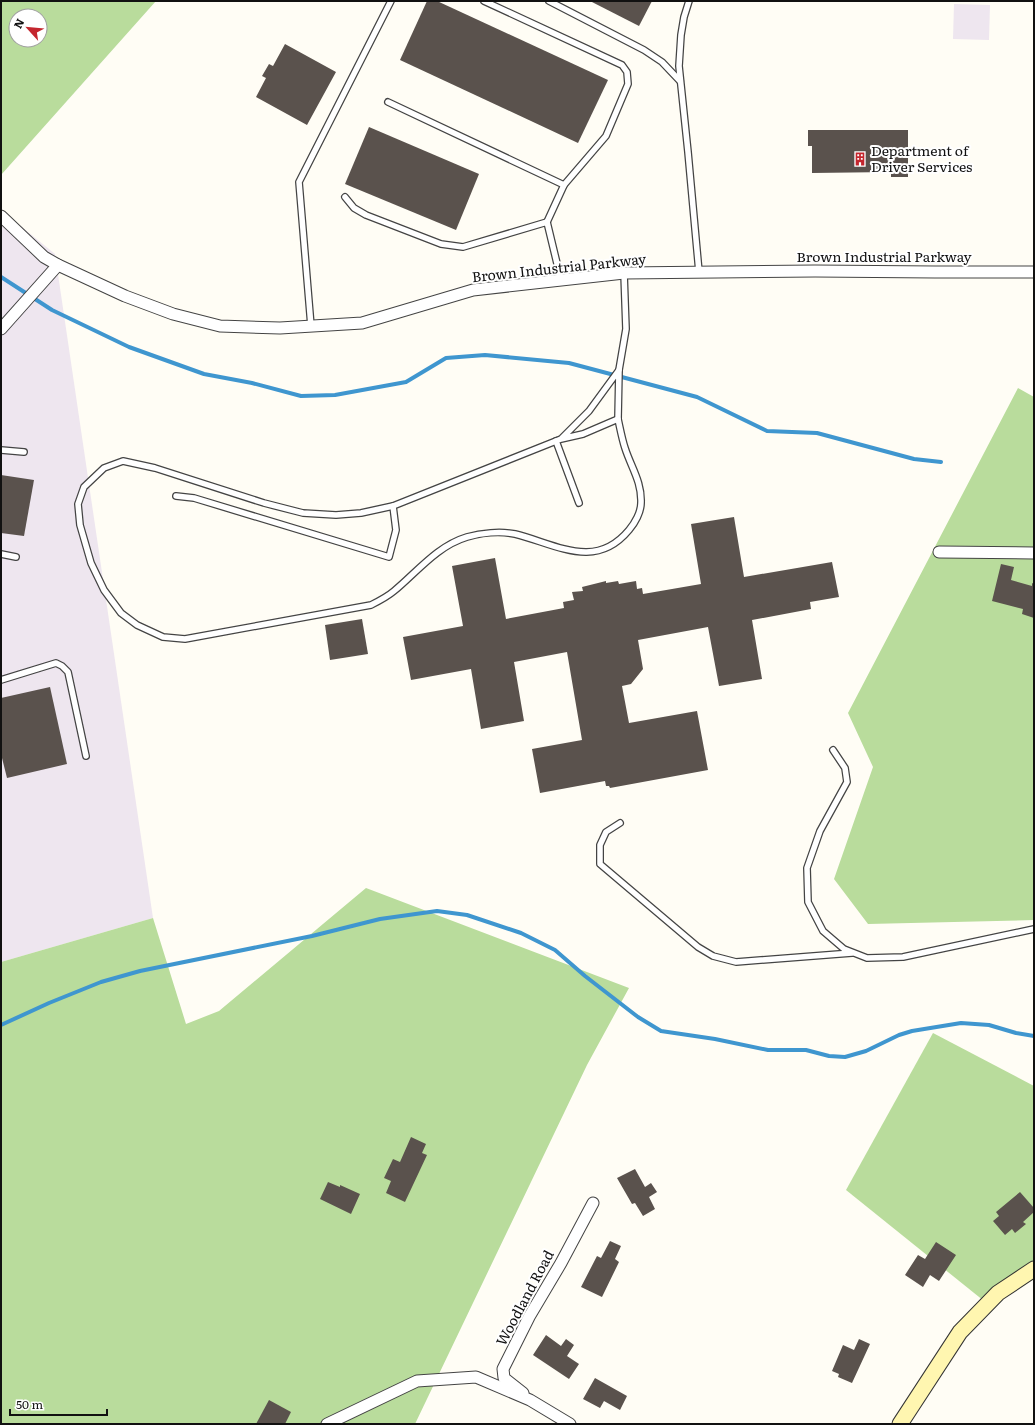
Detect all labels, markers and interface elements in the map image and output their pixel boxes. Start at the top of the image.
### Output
north arrow [8,8,48,48]
text: N [9,15,27,31]
place label: Department of Driver Services [871,140,972,176]
building icon: Department of Driver Services [852,151,868,167]
street label: Brown Industrial Parkway [796,246,973,266]
street label: Brown Industrial Parkway [471,248,648,286]
street label: Woodland Road [490,1246,558,1349]
scale bar [10,1391,107,1417]
text: 50 m [16,1395,43,1413]

